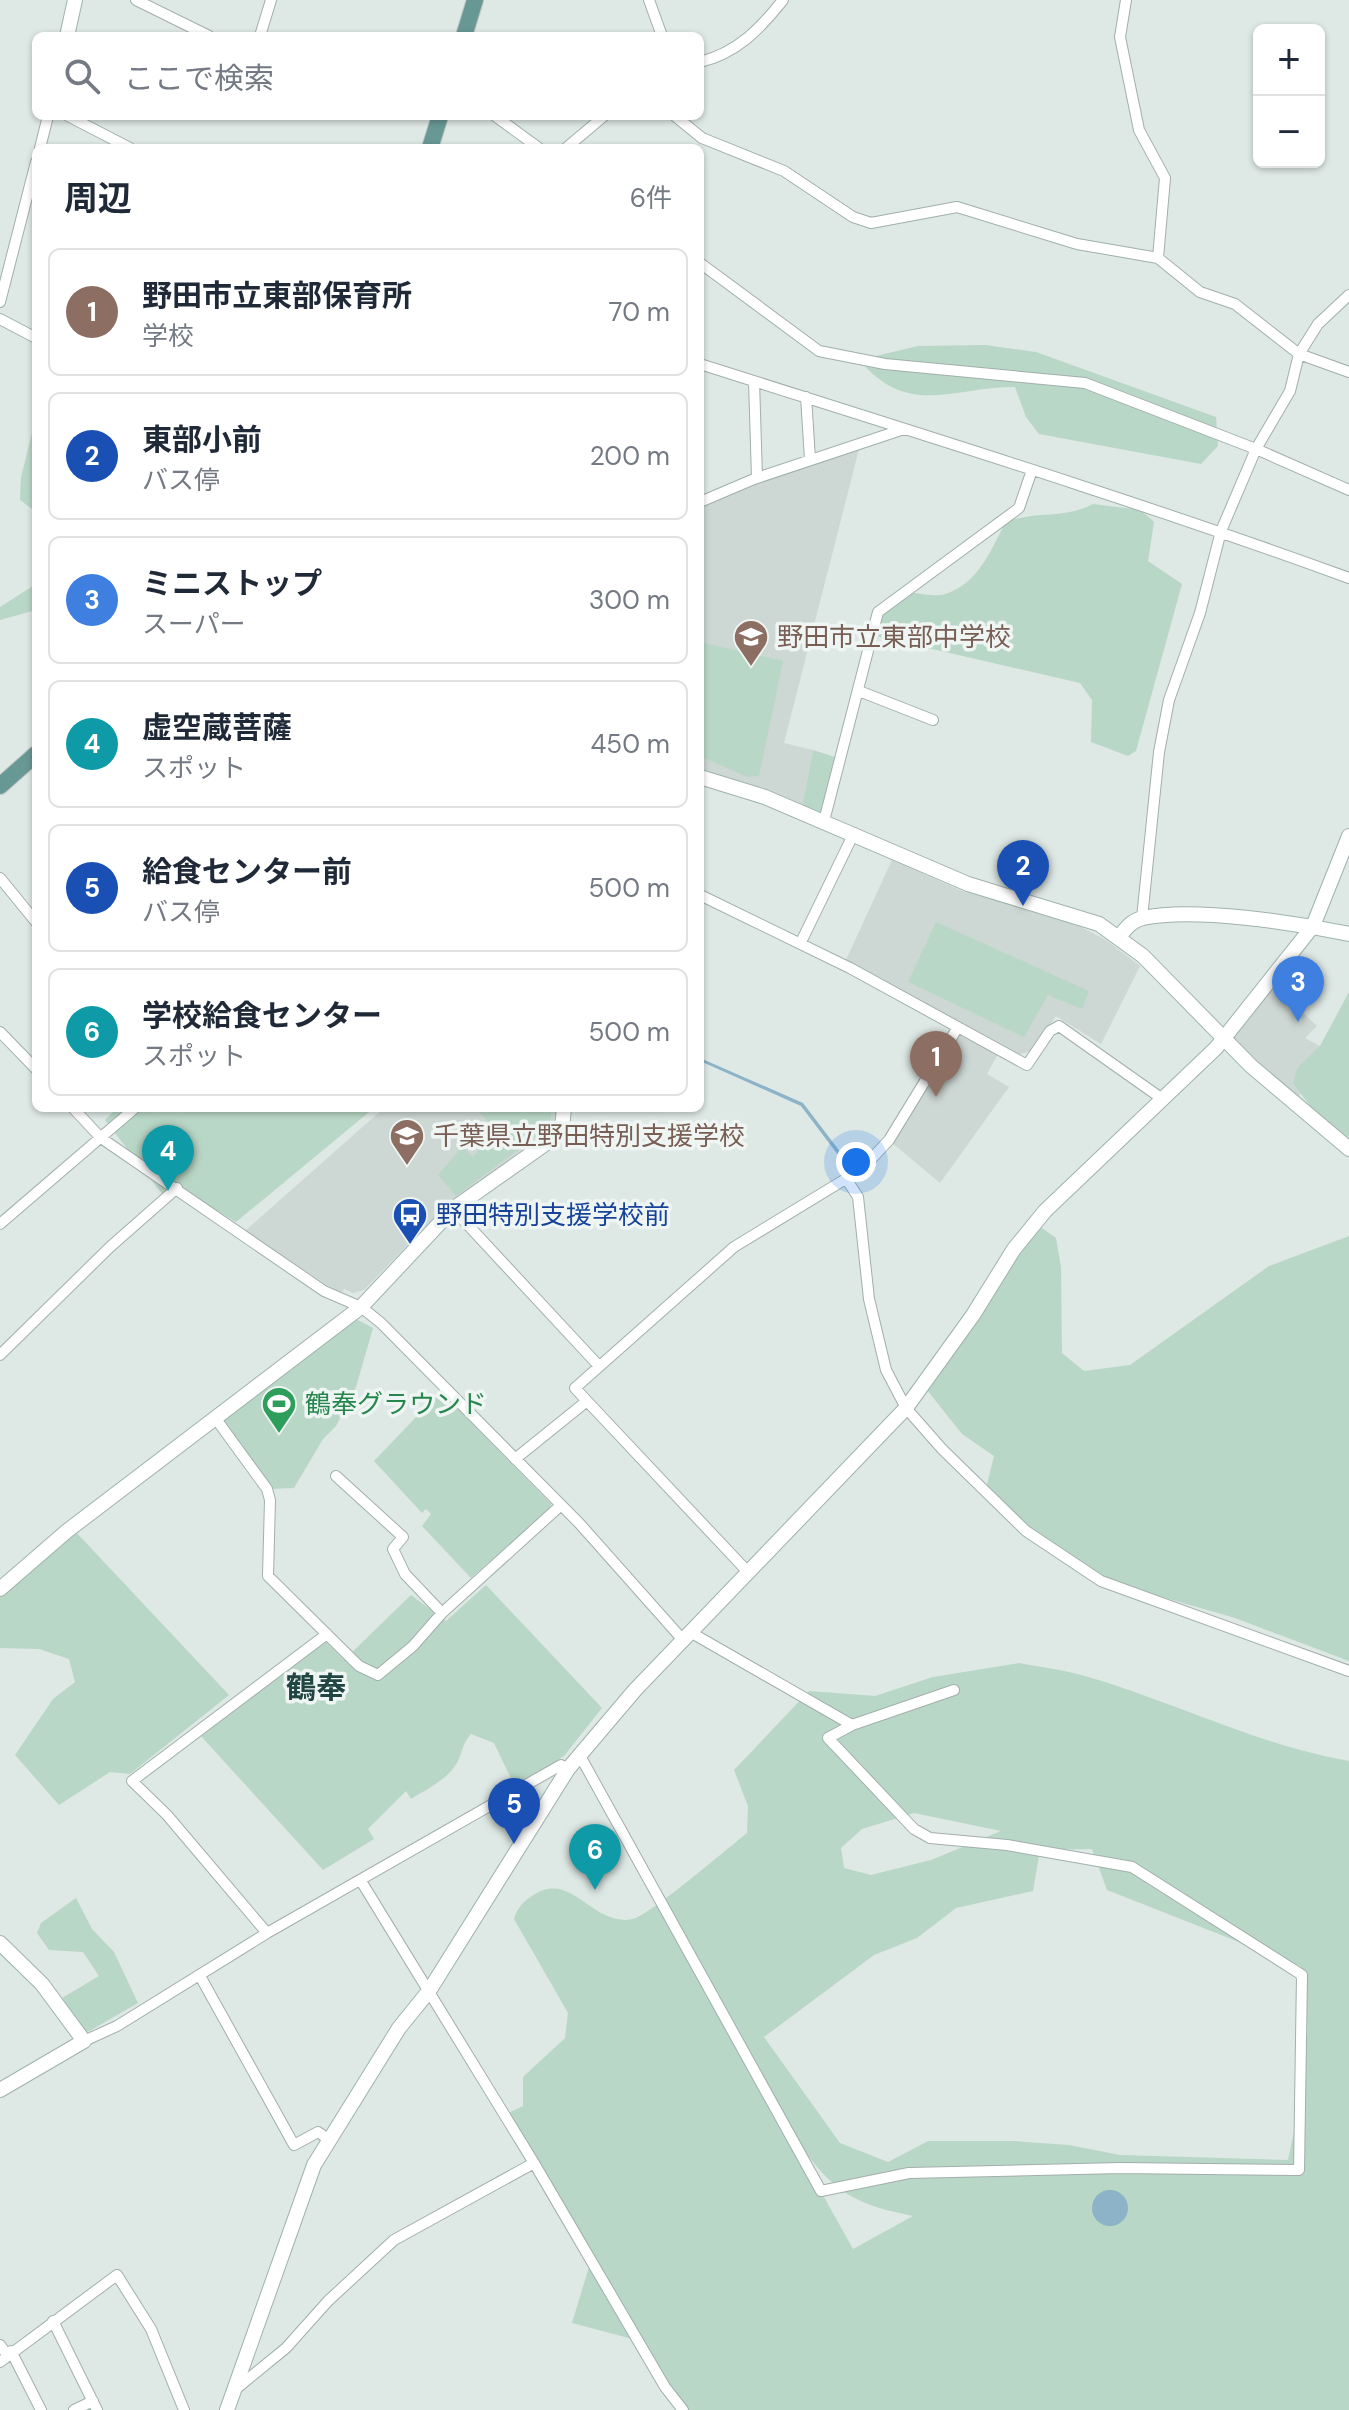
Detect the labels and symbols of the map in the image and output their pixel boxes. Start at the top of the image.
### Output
school or university icon: 野田市立東部中学校 [732,618,770,668]
place label: 野田市立東部中学校 [777,620,1011,654]
pin: 2 [997,840,1049,906]
pin: 3 [1272,956,1324,1022]
pin: 1 [910,1031,962,1097]
school or university icon: 千葉県立野田特別支援学校 [388,1117,426,1167]
place label: 千葉県立野田特別支援学校 [433,1119,745,1153]
pin: 4 [142,1125,194,1191]
your location [836,1142,876,1182]
bus stop icon: 野田特別支援学校前 [391,1196,429,1246]
place label: 野田特別支援学校前 [436,1198,670,1232]
sports icon: 鶴奉グラウンド [260,1385,298,1435]
place label: 鶴奉グラウンド [305,1387,487,1421]
district label: 鶴奉 [286,1668,346,1707]
pin: 5 [488,1778,540,1844]
pin: 6 [569,1824,621,1890]

